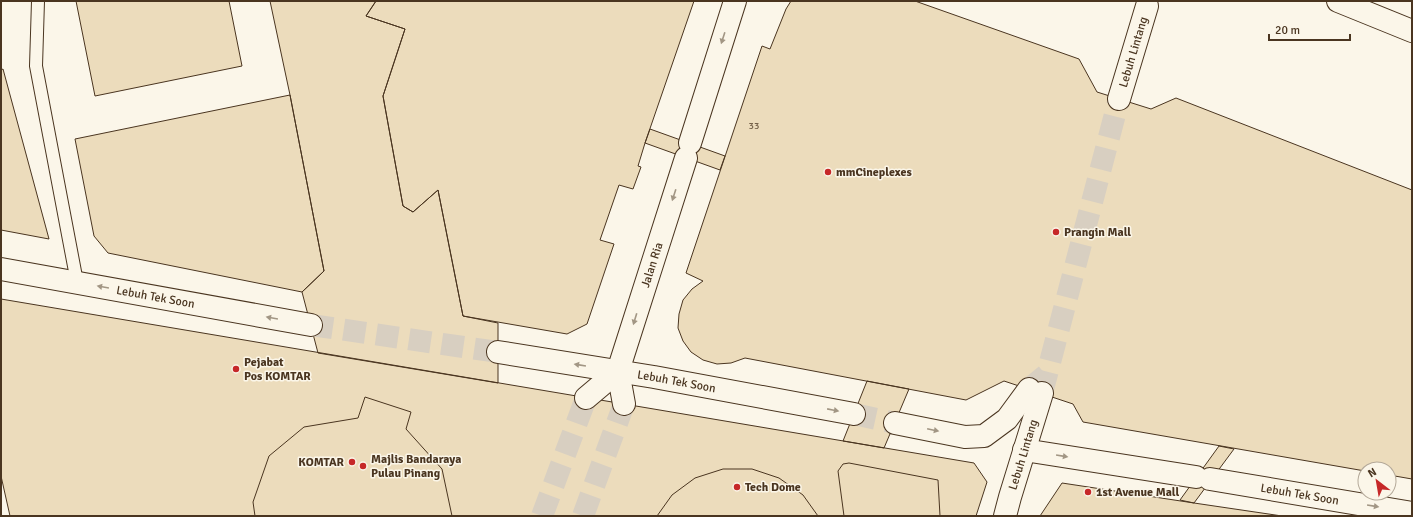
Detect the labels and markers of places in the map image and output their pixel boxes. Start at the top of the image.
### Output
place label: mmCineplexes [836,165,912,180]
marker: mmCineplexes [823,167,833,177]
place label: Prangin Mall [1064,225,1131,240]
marker: Prangin Mall [1051,227,1061,237]
place label: Pejabat Pos KOMTAR [244,355,311,384]
marker: Pejabat Pos KOMTAR [231,364,241,374]
place label: Majlis Bandaraya Pulau Pinang [371,452,461,481]
place label: KOMTAR [298,455,345,470]
marker: KOMTAR [347,457,357,467]
marker: Majlis Bandaraya Pulau Pinang [358,461,368,471]
place label: Tech Dome [745,480,801,495]
marker: Tech Dome [732,482,742,492]
place label: 1st Avenue Mall [1096,485,1179,500]
marker: 1st Avenue Mall [1083,487,1093,497]

